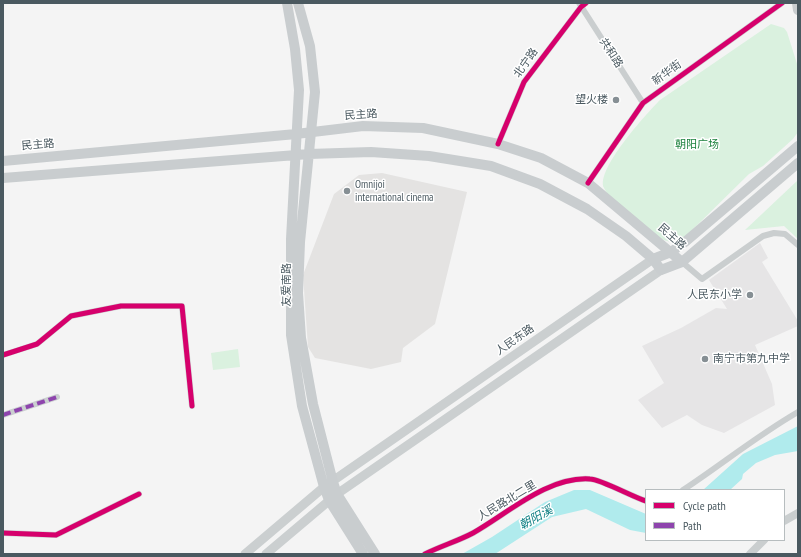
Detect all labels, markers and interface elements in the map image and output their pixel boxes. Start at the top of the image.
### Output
street label: 共和路 [596,36,626,70]
street label: 北宁路 [511,46,541,80]
street label: 新华街 [650,58,684,88]
place label: 望火楼 [575,93,608,107]
marker: 望火楼 [611,95,621,105]
street label: 民主路 [344,107,378,123]
street label: 民主路 [21,137,55,153]
park label: 朝阳广场 [675,138,719,152]
place label: Omnijoi international cinema [355,178,433,204]
marker: Omnijoi international cinema [342,186,352,196]
street label: 民主路 [655,221,689,253]
street label: 友爱南路 [280,263,294,307]
place label: 人民东小学 [687,288,742,302]
marker: 人民东小学 [745,290,755,300]
street label: 人民东路 [493,322,537,358]
place label: 南宁市第九中学 [713,352,790,366]
marker: 南宁市第九中学 [700,354,710,364]
street label: 人民路北二里 [475,478,539,524]
legend [645,489,785,541]
text: Cycle path [683,498,726,513]
water label: 朝阳溪 [517,503,555,533]
text: Path [683,518,701,533]

